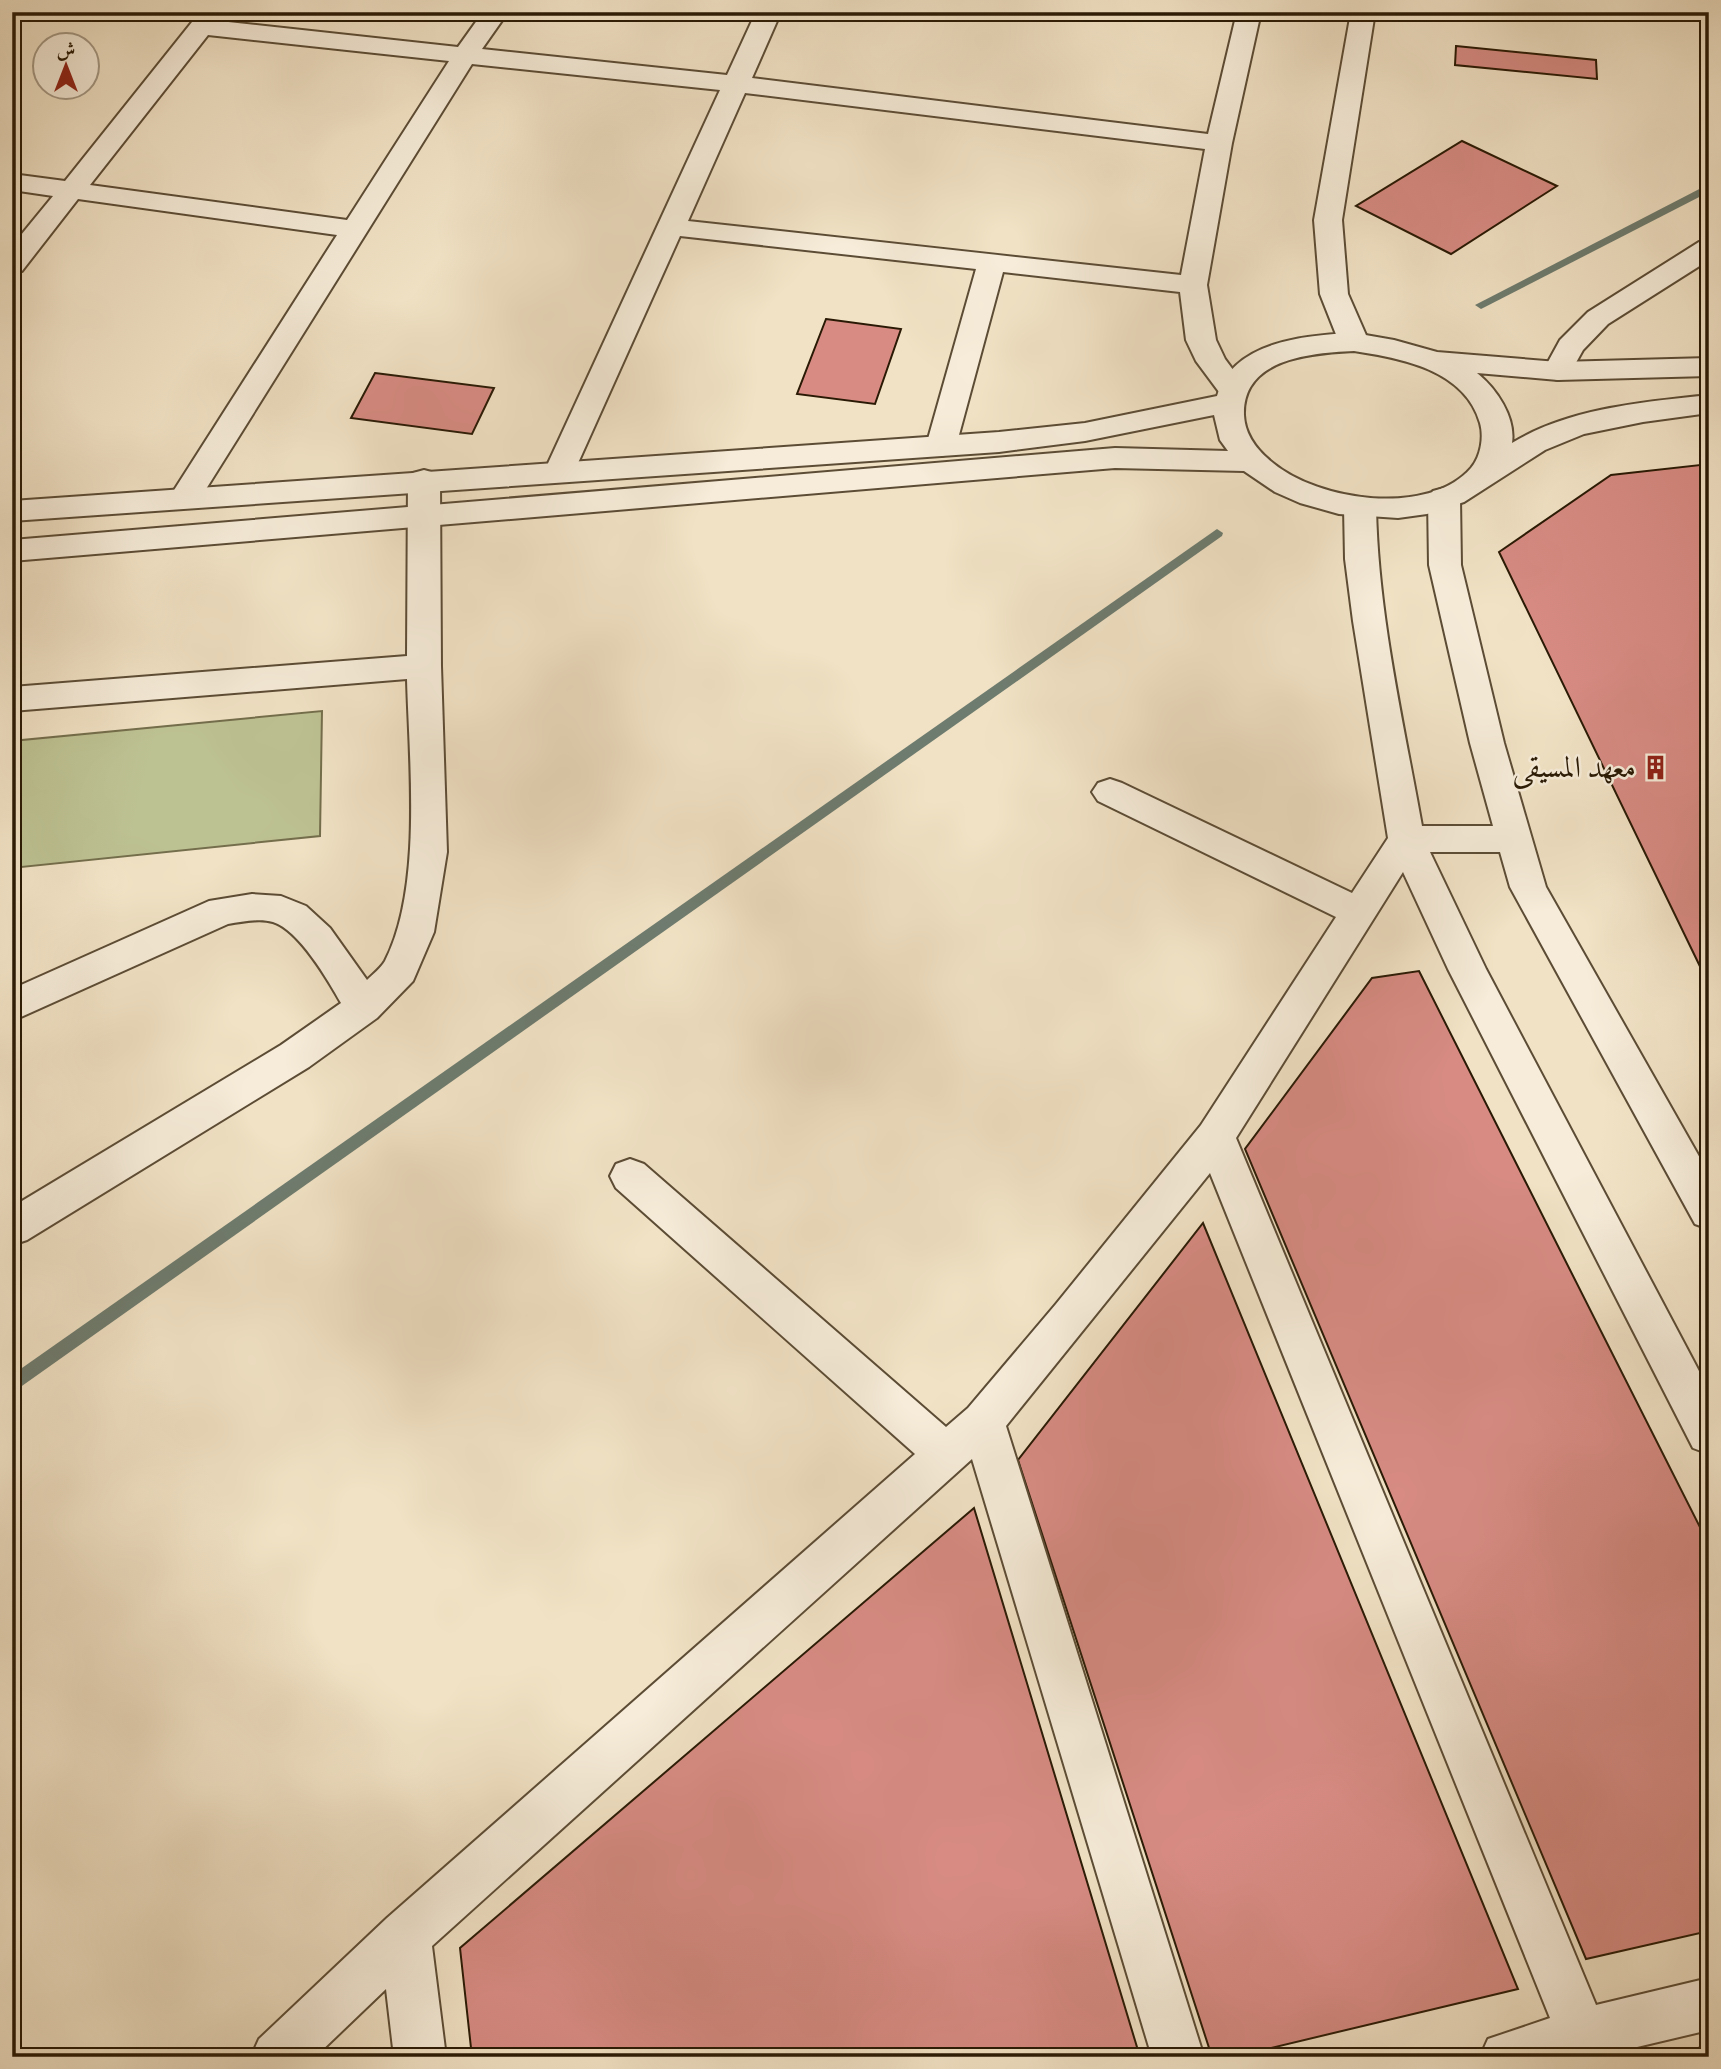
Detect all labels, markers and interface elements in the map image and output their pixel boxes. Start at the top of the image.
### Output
north arrow [32,32,102,102]
text: ش [57,39,75,62]
place label: معهد المسيقى [1513,750,1636,789]
building icon: معهد المسيقى [1642,754,1670,782]

